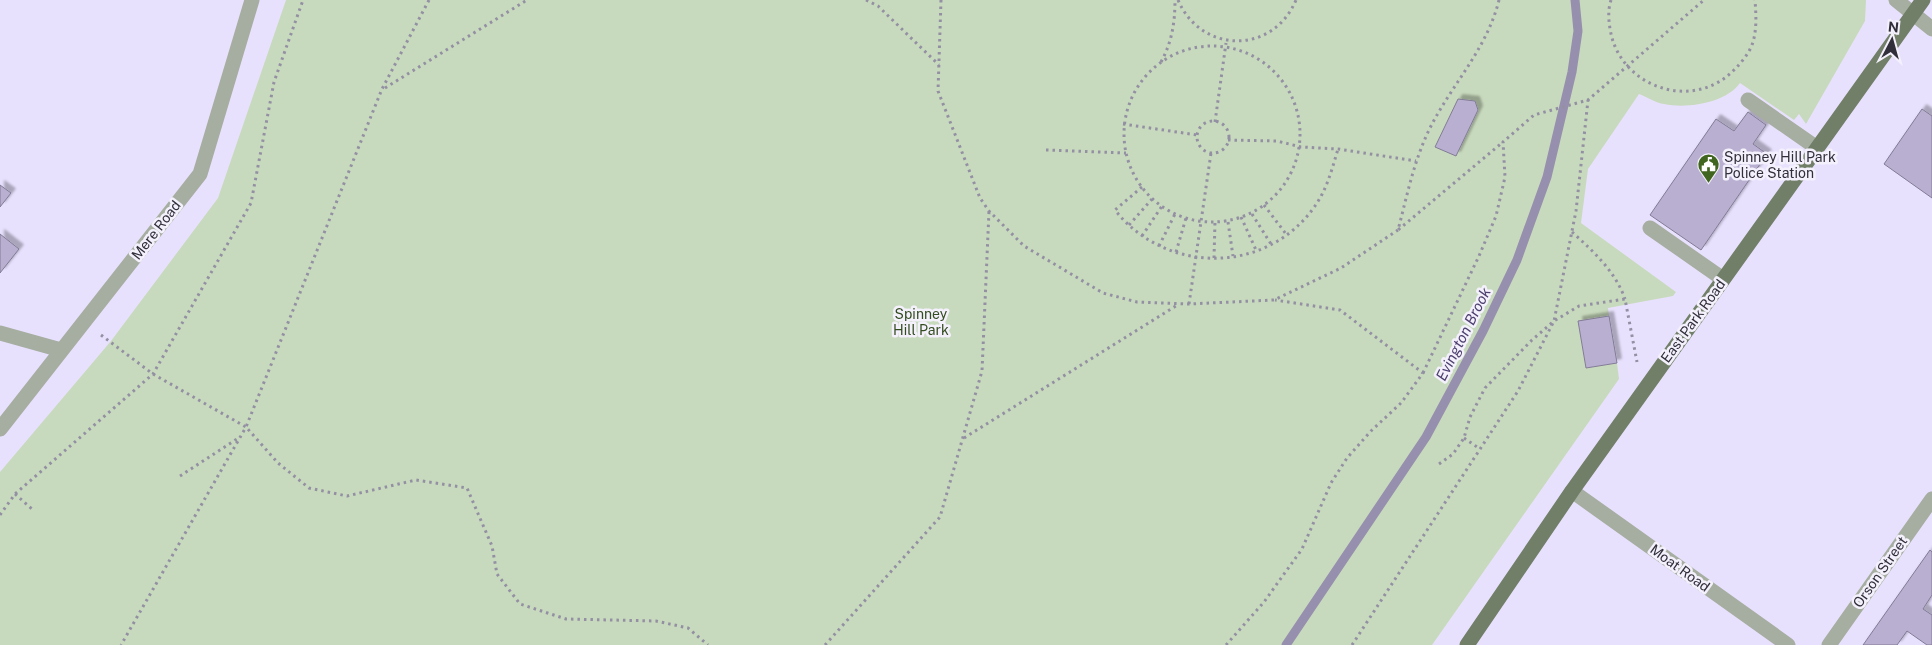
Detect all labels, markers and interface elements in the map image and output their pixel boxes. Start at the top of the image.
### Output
north arrow [1867,15,1917,65]
text: N [1887,19,1900,36]
place label: Spinney Hill Park Police Station [1724,149,1836,181]
public building icon: Spinney Hill Park Police Station [1696,153,1720,184]
street label: Mere Road [128,197,184,263]
street label: East Park Road [1658,276,1728,366]
water label: Evington Brook [1432,284,1494,383]
park label: Spinney Hill Park [893,306,949,338]
street label: Orson Street [1850,533,1910,611]
street label: Moat Road [1647,541,1713,595]

